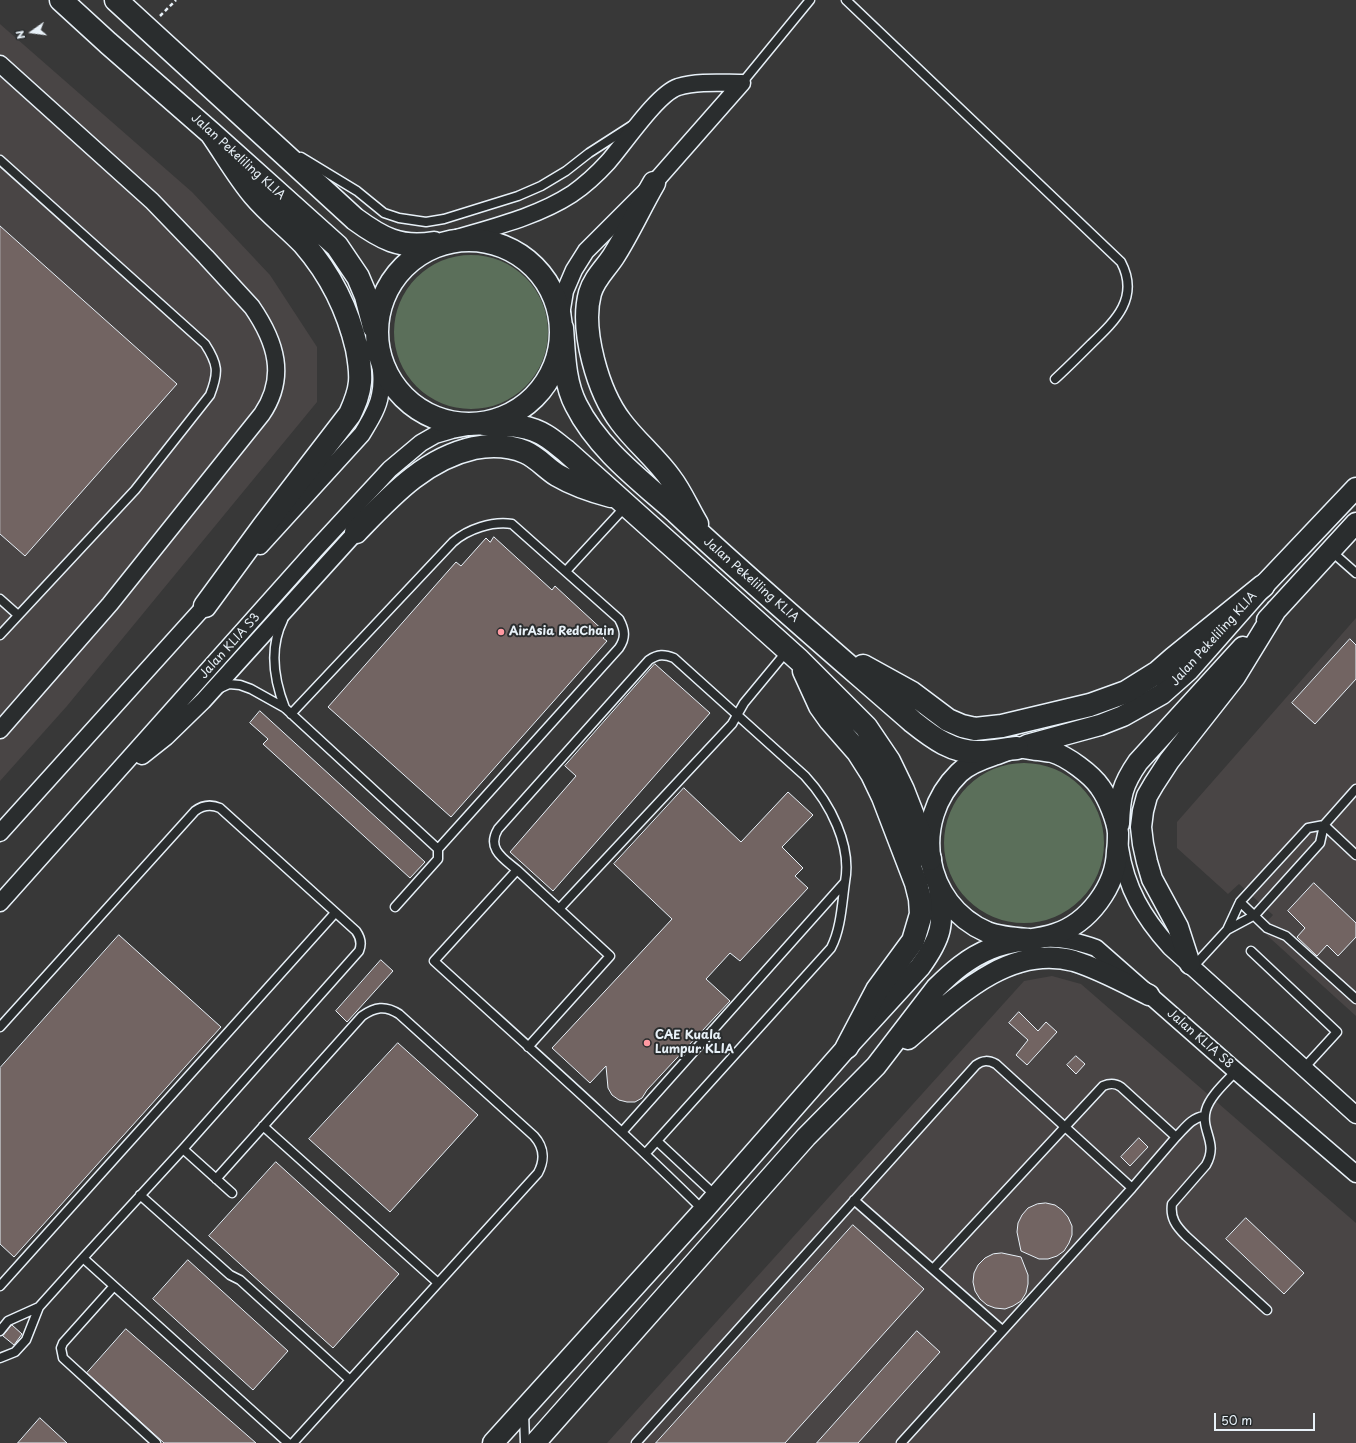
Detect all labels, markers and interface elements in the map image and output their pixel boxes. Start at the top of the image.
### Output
north arrow [12,12,52,52]
text: N [11,29,29,41]
street label: Jalan Pekeliling KLIA [188,111,288,203]
street label: Jalan Pekeliling KLIA [700,535,802,625]
street label: Jalan Pekeliling KLIA [1168,589,1260,689]
street label: Jalan KLIA S3 [197,610,263,682]
place label: AirAsia RedChain [509,625,614,639]
marker: AirAsia RedChain [496,627,506,637]
street label: Jalan KLIA S8 [1164,1006,1236,1072]
place label: CAE Kuala Lumpur KLIA [655,1029,734,1057]
marker: CAE Kuala Lumpur KLIA [642,1038,652,1048]
scale bar [1216,1405,1317,1431]
text: 50 m [1221,1411,1252,1429]

